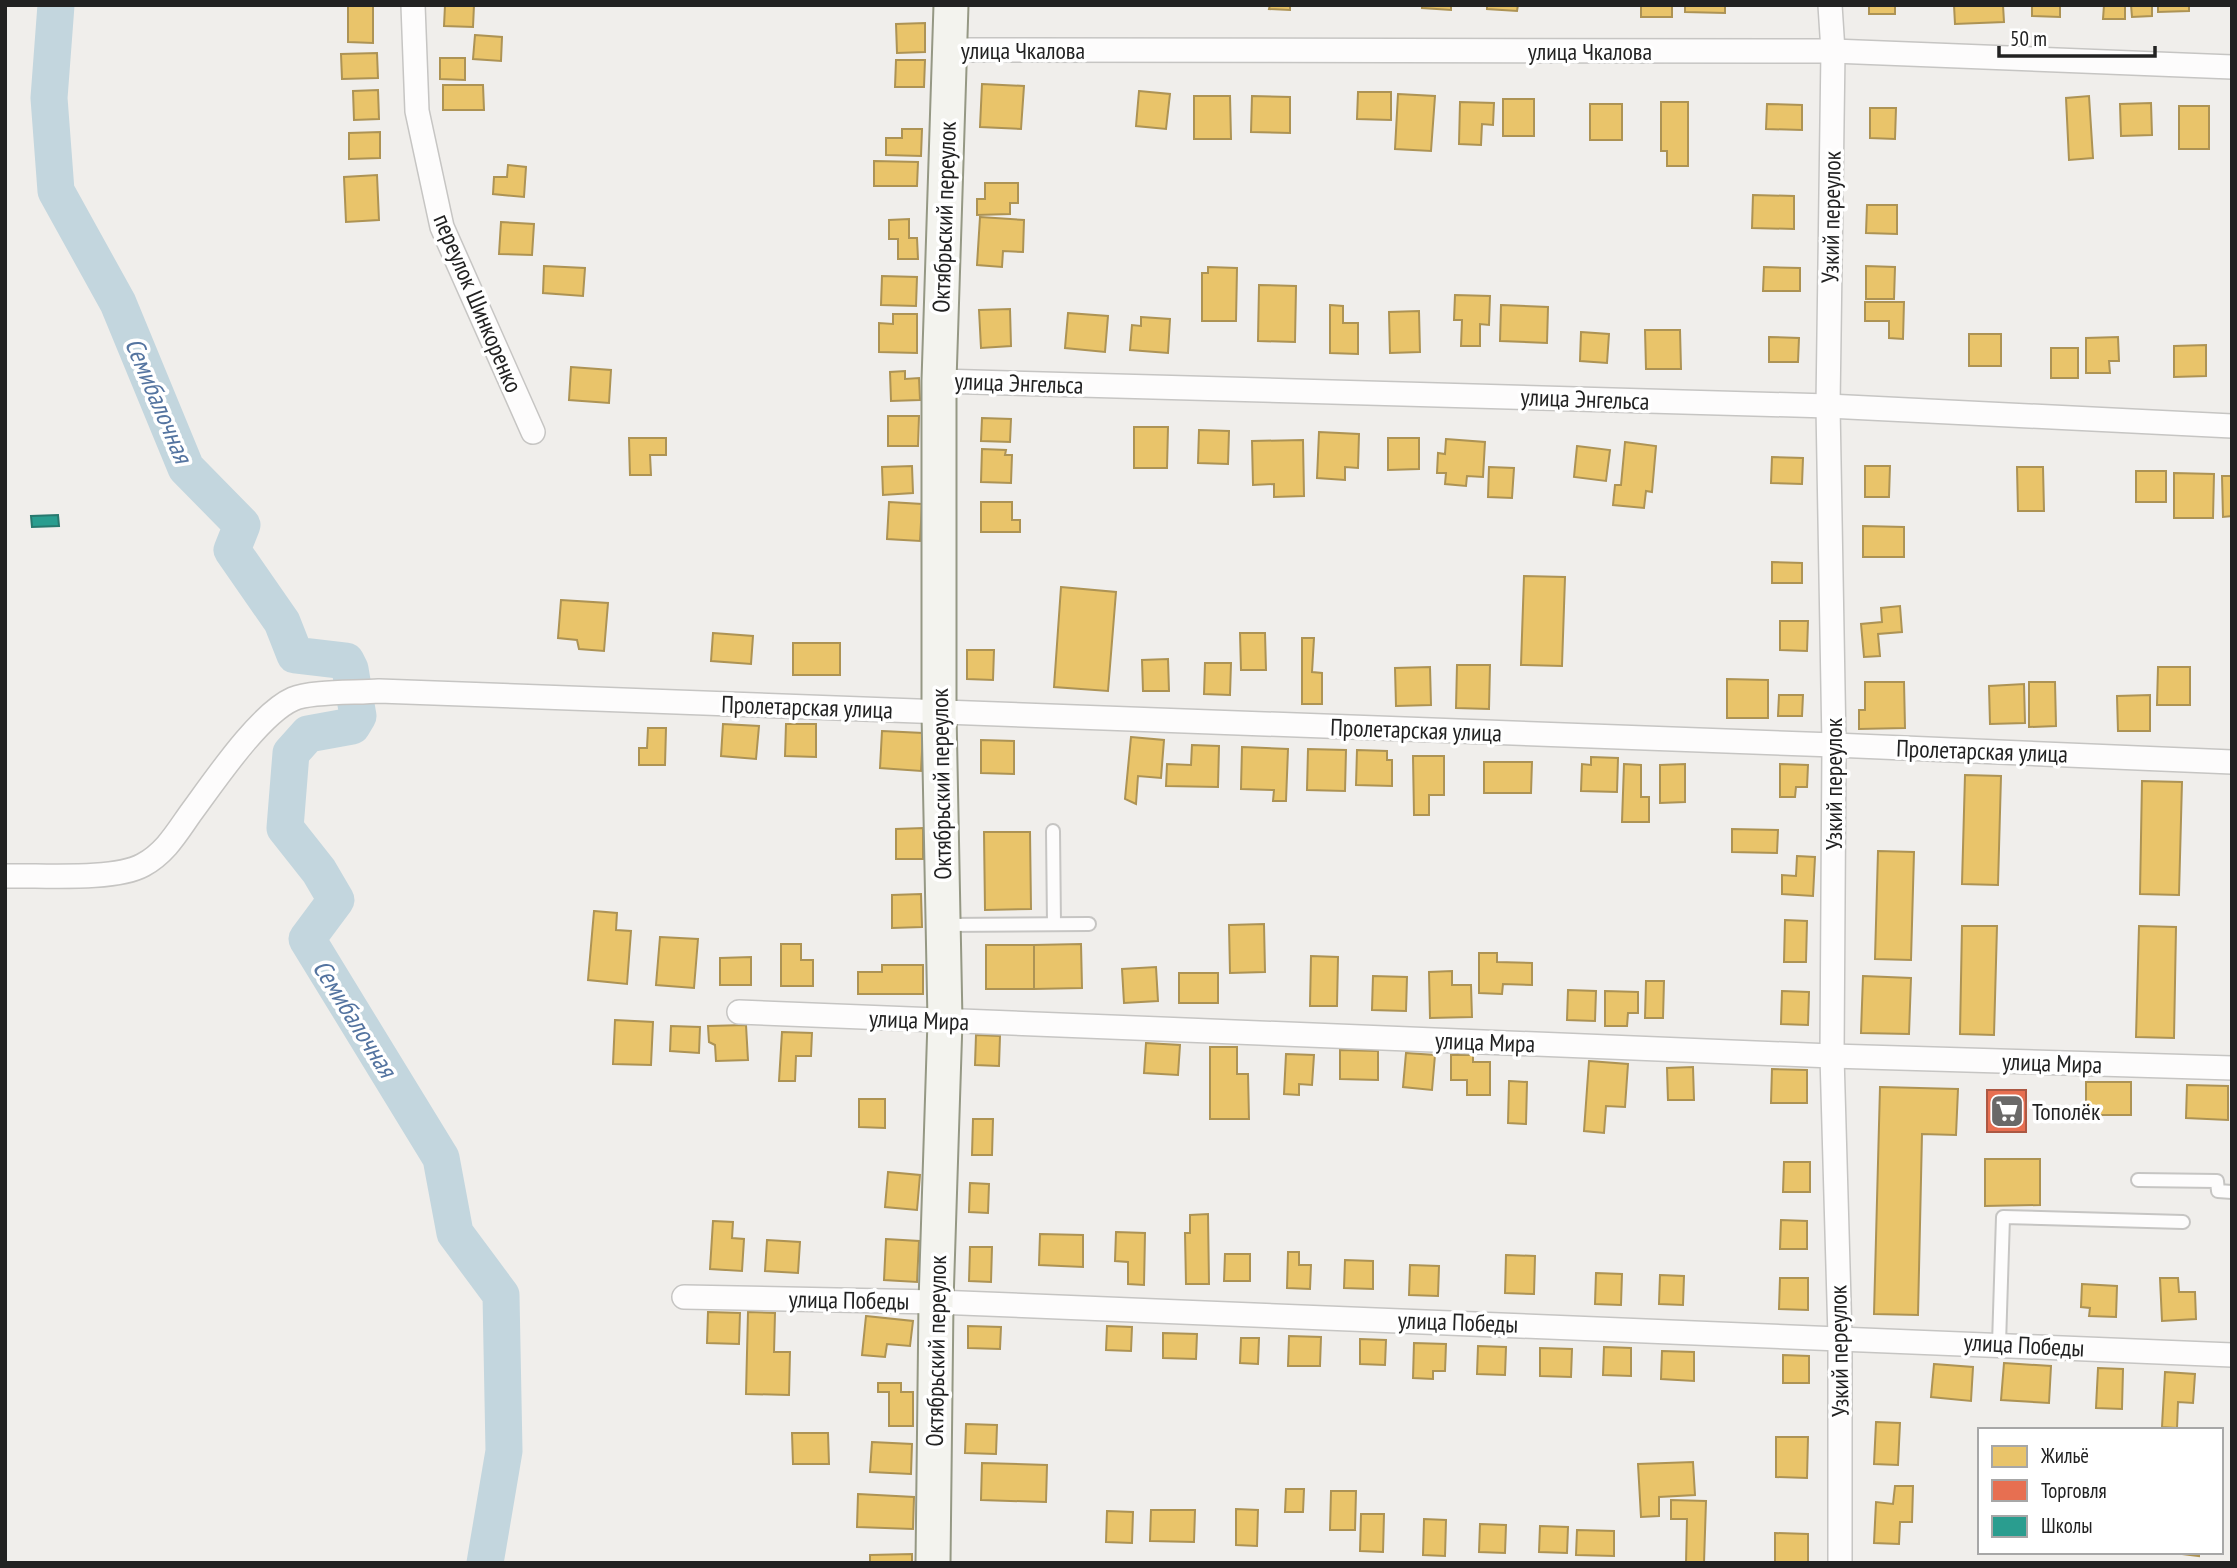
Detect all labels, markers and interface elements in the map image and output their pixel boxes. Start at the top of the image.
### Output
scale bar [1999,14,2155,58]
text: 50 m [2010,25,2047,52]
street label: улица Чкалова [961,35,1085,66]
street label: улица Чкалова [1528,36,1652,67]
street label: Октябрьский переулок [925,120,963,313]
street label: Узкий переулок [1814,150,1848,283]
street label: переулок Шинкоренко [426,209,530,397]
water label: Семибалочная [118,333,201,469]
street label: улица Энгельса [954,365,1084,401]
street label: улица Энгельса [1520,381,1650,417]
street label: Октябрьский переулок [924,687,958,880]
street label: Пролетарская улица [721,689,893,725]
street label: Пролетарская улица [1330,712,1502,748]
street label: Узкий переулок [1818,717,1849,850]
street label: Пролетарская улица [1896,733,2068,769]
water label: Семибалочная [306,953,405,1085]
street label: улица Мира [868,1003,970,1037]
street label: улица Мира [1434,1025,1536,1059]
street label: улица Мира [2001,1046,2103,1080]
supermarket icon: Тополёк [1988,1092,2026,1130]
place label: Тополёк [2032,1096,2101,1127]
street label: Октябрьский переулок [919,1254,953,1447]
street label: улица Победы [788,1283,910,1317]
street label: Узкий переулок [1822,1284,1856,1417]
street label: улица Победы [1397,1304,1519,1340]
street label: улица Победы [1963,1326,2085,1364]
legend [1978,1428,2223,1554]
text: Жильё [2040,1442,2089,1469]
text: Торговля [2041,1477,2107,1504]
text: Школы [2041,1512,2093,1539]

